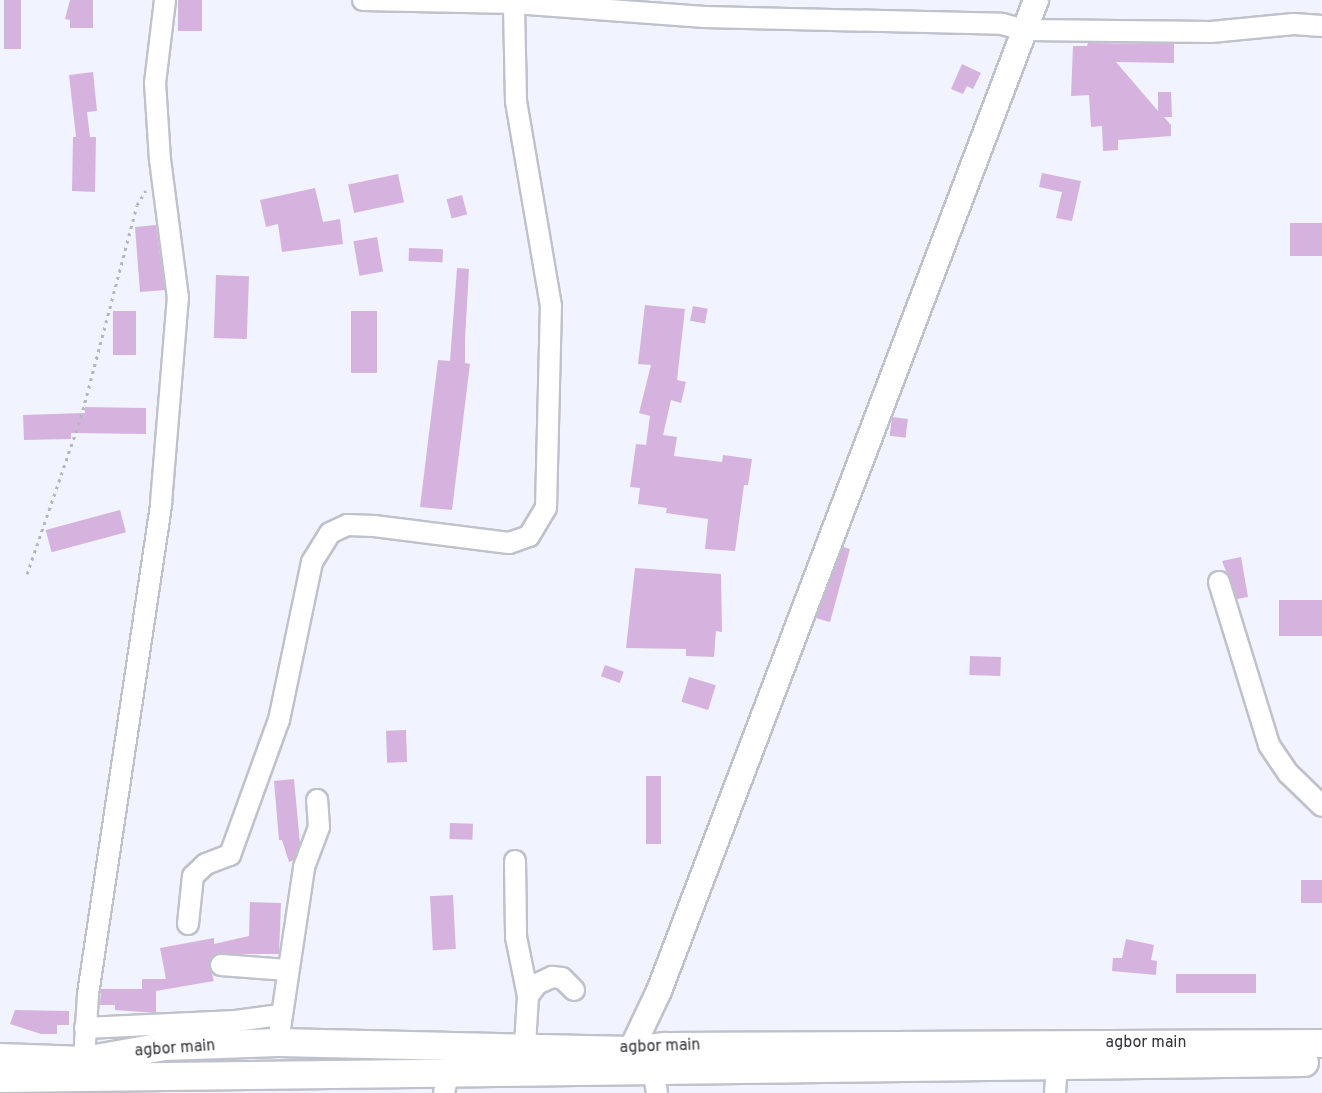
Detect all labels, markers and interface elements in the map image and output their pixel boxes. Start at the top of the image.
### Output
street label: agbor main [1106,1033,1186,1053]
street label: agbor main [619,1036,701,1058]
street label: agbor main [134,1037,216,1061]

